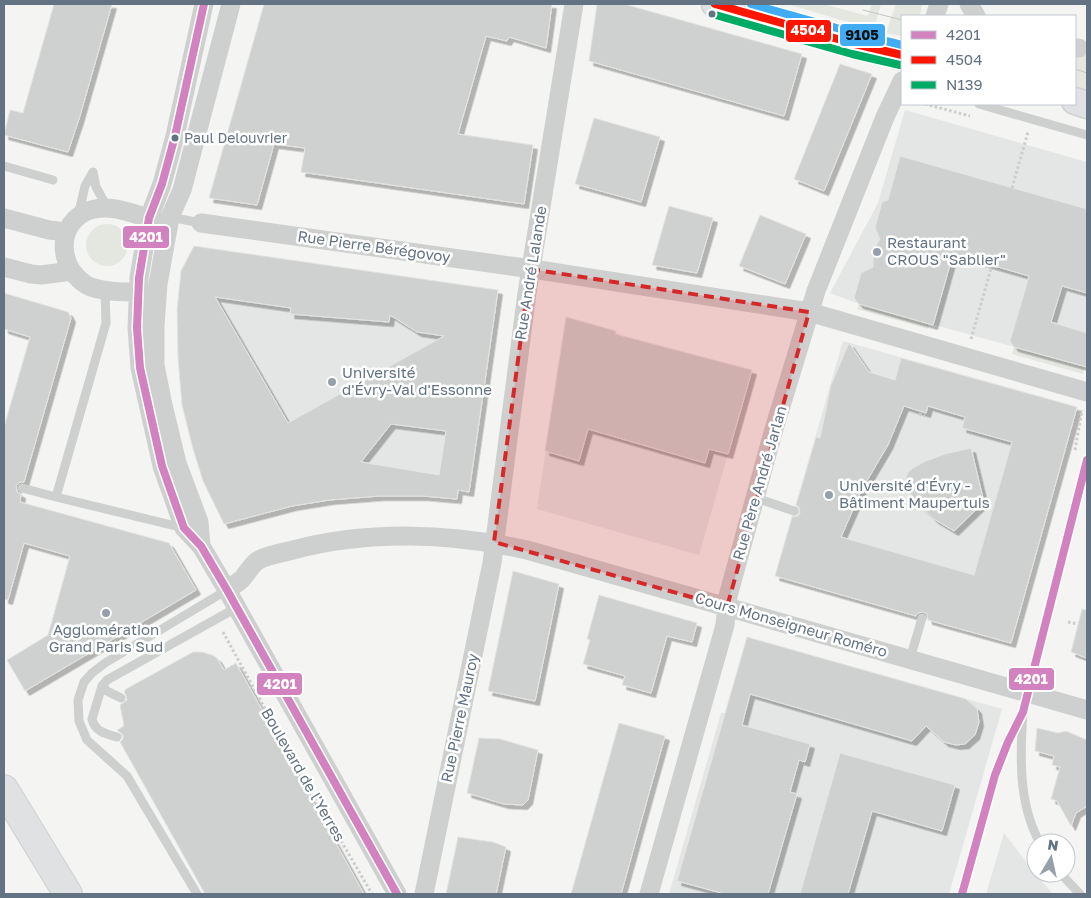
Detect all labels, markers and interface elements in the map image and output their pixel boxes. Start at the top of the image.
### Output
unlabelled marker [707,9,717,19]
legend [901,15,1076,105]
line badge: 4504 [785,19,832,43]
text: 4504 [790,21,826,38]
line badge: 9105 [839,23,886,47]
text: 4201 [946,25,980,43]
text: 9105 [845,26,879,43]
text: 4504 [946,50,982,68]
text: N139 [946,75,983,93]
place label: Paul Delouvrier [184,129,288,146]
marker: Paul Delouvrier [170,133,180,143]
street label: Rue André Lalande [511,204,550,341]
line badge: 4201 [122,225,170,249]
street label: Rue Pierre Bérégovoy [297,226,452,266]
text: 4201 [129,228,163,245]
place label: Restaurant CROUS "Sablier" [887,233,1006,268]
marker: Restaurant CROUS "Sablier" [871,246,883,258]
place label: Université d'Évry-Val d'Essonne [342,363,492,398]
marker: Université d'Évry-Val d'Essonne [326,376,338,388]
street label: Rue Père André Jarlan [728,403,790,562]
place label: Université d'Évry - Bâtiment Maupertuis [839,476,990,511]
marker: Université d'Évry - Bâtiment Maupertuis [823,489,835,501]
street label: Cours Monseigneur Roméro [693,588,889,660]
marker: Agglomération Grand Paris Sud [100,607,112,619]
place label: Agglomération Grand Paris Sud [49,620,163,655]
street label: Rue Pierre Mauroy [437,651,482,784]
line badge: 4201 [1008,667,1055,691]
text: 4201 [1014,670,1048,687]
line badge: 4201 [256,672,303,696]
text: 4201 [263,675,297,692]
street label: Boulevard de l'Yerres [258,705,349,845]
north arrow [1026,833,1076,883]
text: N [1047,835,1060,854]

